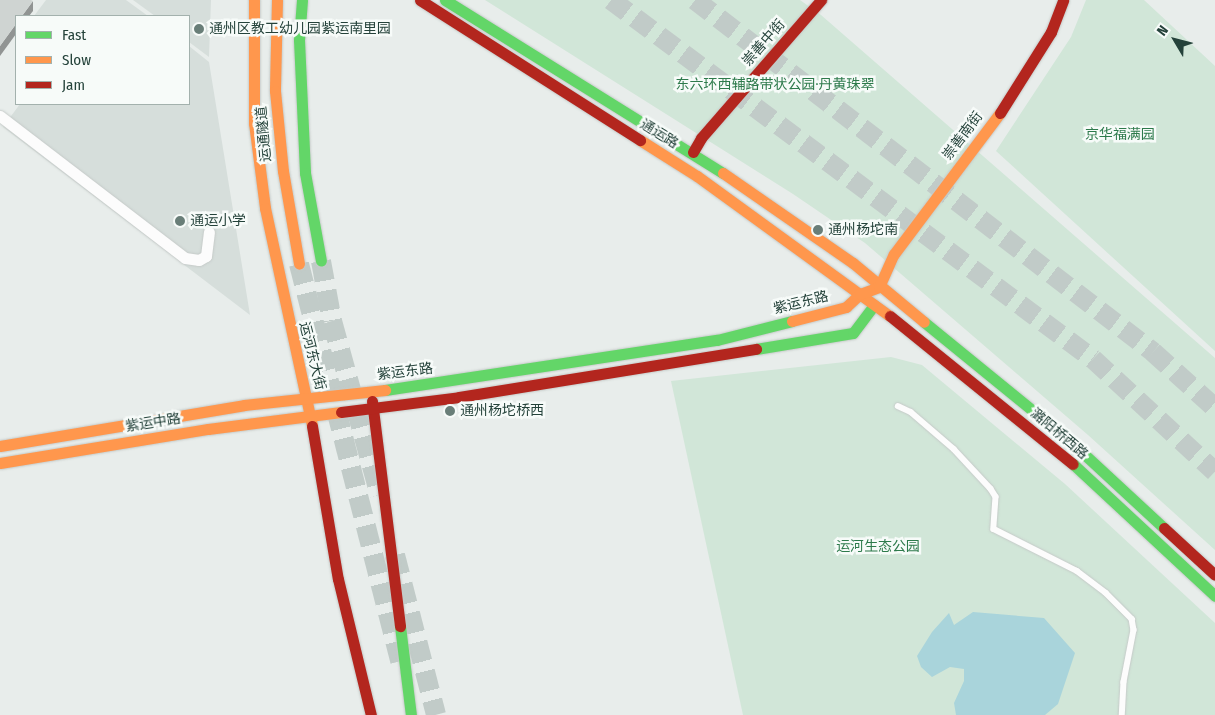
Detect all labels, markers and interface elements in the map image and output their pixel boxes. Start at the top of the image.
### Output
legend [15,15,190,105]
north arrow [1150,15,1200,65]
street label: 崇善中街 [739,16,789,70]
place label: 通州区教工幼儿园紫运南里园 [209,21,391,37]
text: N [1153,22,1172,39]
marker: 通州区教工幼儿园紫运南里园 [193,23,205,35]
text: Fast [62,26,86,44]
text: Slow [62,51,91,69]
text: Jam [62,76,85,94]
park label: 东六环西辅路带状公园·丹黄珠翠 [676,77,874,93]
street label: 运通隧道 [253,105,275,163]
street label: 崇善南街 [939,109,987,163]
street label: 通运路 [637,116,681,152]
park label: 京华福满园 [1085,127,1155,143]
place label: 通运小学 [190,213,246,229]
marker: 通运小学 [174,215,186,227]
place label: 通州杨坨南 [828,222,898,238]
marker: 通州杨坨南 [812,224,824,236]
street label: 紫运东路 [772,288,830,318]
street label: 运河东大街 [295,320,329,392]
street label: 紫运东路 [376,360,434,384]
place label: 通州杨坨桥西 [460,403,544,419]
marker: 通州杨坨桥西 [444,405,456,417]
street label: 潞阳桥西路 [1027,405,1091,463]
street label: 紫运中路 [124,410,182,436]
park label: 运河生态公园 [836,539,920,555]

